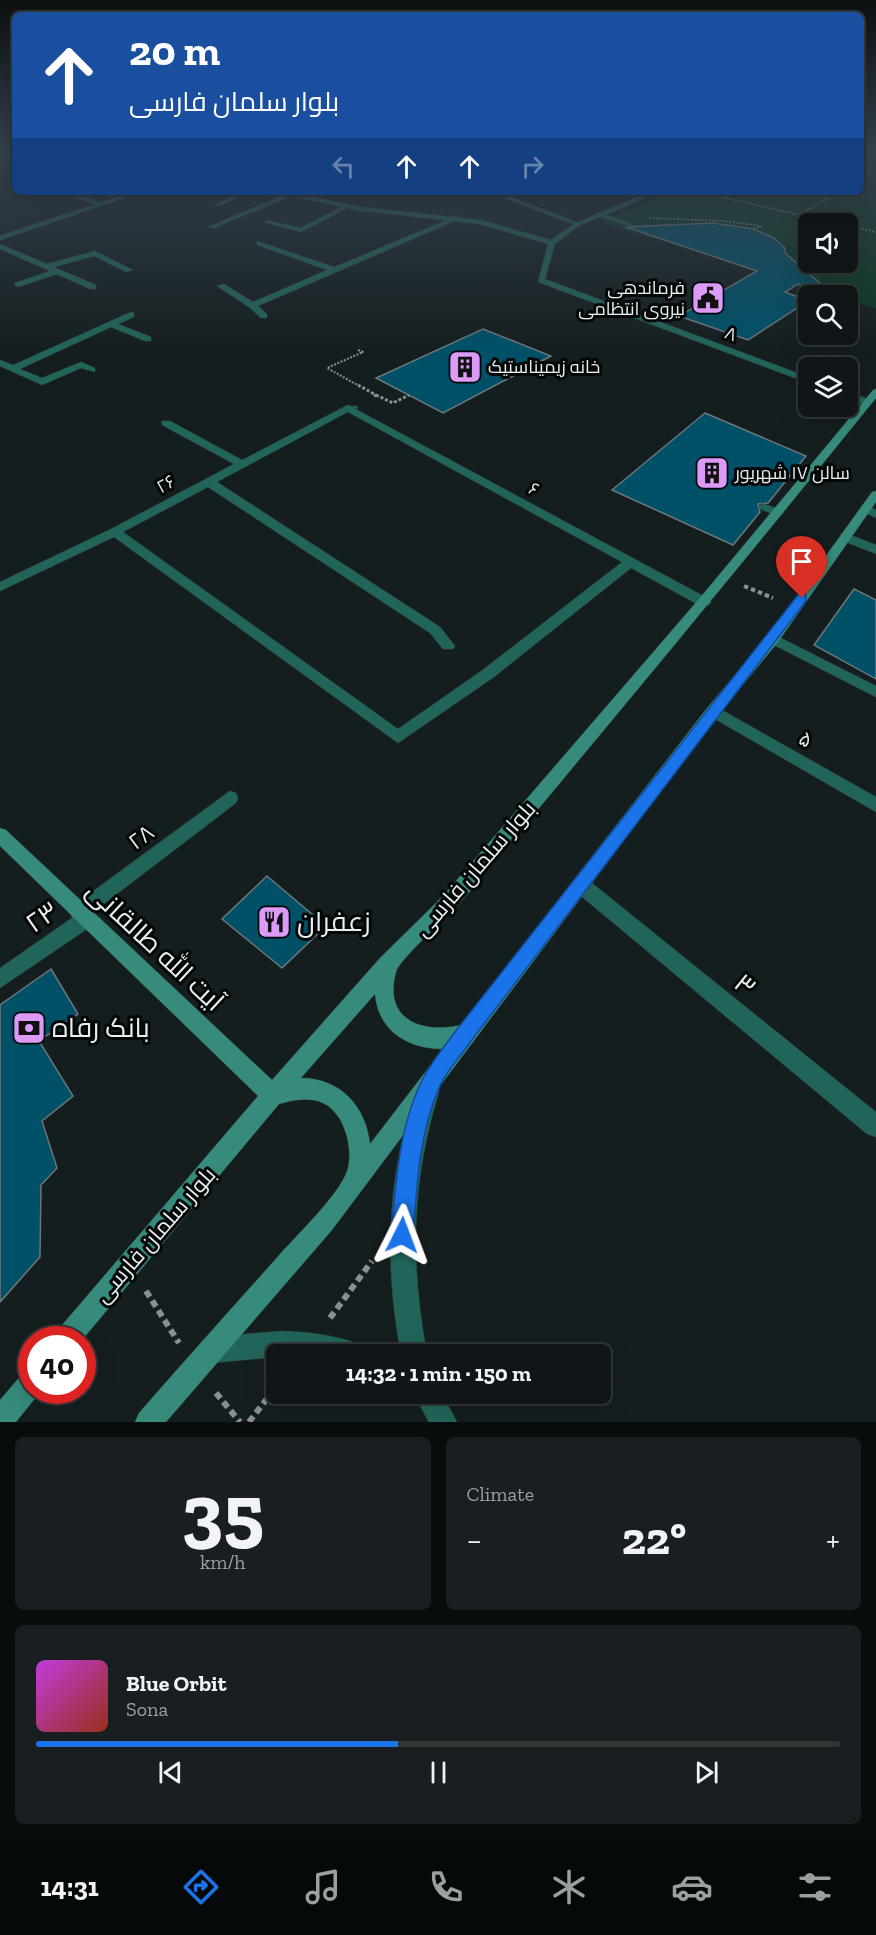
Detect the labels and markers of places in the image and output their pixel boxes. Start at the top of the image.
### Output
place label: فرماندهی نیروی انتظامی [578,277,685,320]
public building icon: فرماندهی نیروی انتظامی [690,280,726,316]
building icon: خانه زیمیناستیک [447,349,483,385]
place label: خانه زیمیناستیک [488,356,600,378]
building icon: سالن ۱۷ شهریور [694,455,730,491]
place label: سالن ۱۷ شهریور [734,462,850,484]
pin [776,536,827,598]
restaurant icon: زعفران [256,904,292,940]
place label: زعفران [297,906,371,938]
bank icon: بانک رفاه [11,1010,47,1046]
place label: بانک رفاه [52,1012,150,1044]

